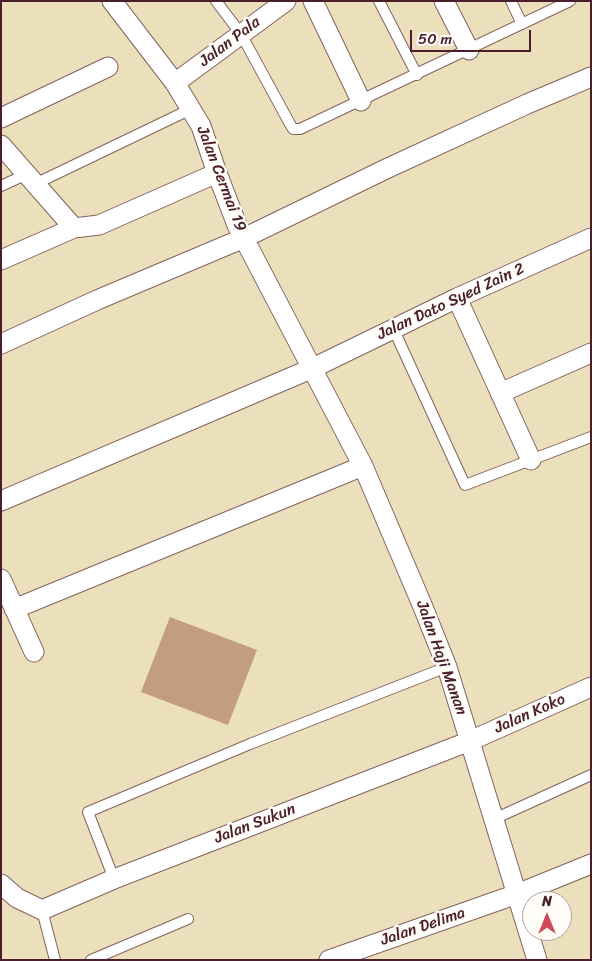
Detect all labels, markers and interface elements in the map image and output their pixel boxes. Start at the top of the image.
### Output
street label: Jalan Pala [196,13,264,71]
scale bar [412,20,533,52]
text: 50 m [418,26,452,52]
street label: Jalan Cermai 19 [192,124,250,234]
street label: Jalan Dato Syed Zain 2 [374,259,528,345]
street label: Jalan Haji Manan [411,598,471,718]
street label: Jalan Koko [492,690,568,738]
street label: Jalan Sukun [212,800,298,848]
text: N [542,889,552,914]
north arrow [522,891,572,941]
street label: Jalan Delima [378,904,468,950]

